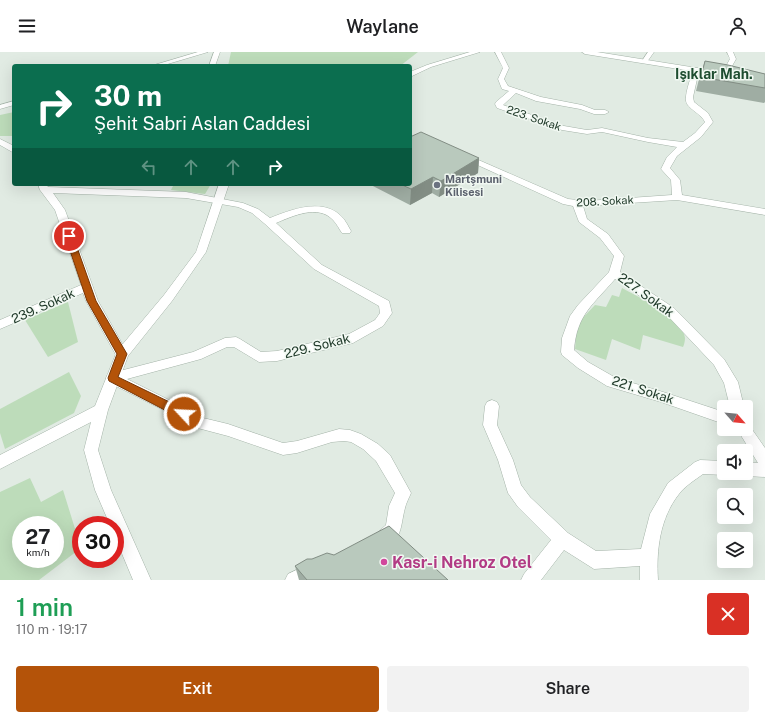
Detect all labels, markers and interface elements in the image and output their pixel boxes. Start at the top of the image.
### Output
icon: menu [16,15,38,37]
icon: person [727,15,749,37]
text: Waylane [346,16,419,37]
district label: Işıklar Mah. [675,66,753,82]
text: 30 m [94,79,162,112]
icon: right [28,80,80,132]
street label: 223. Sokak [505,103,563,133]
text: Şehit Sabri Aslan Caddesi [94,113,310,134]
icon: left [138,156,160,178]
icon: ahead [180,156,202,178]
icon: ahead [222,156,244,178]
icon: right [264,156,286,178]
place label: Martşmuni Kilisesi [445,173,502,198]
marker: Martşmuni Kilisesi [432,180,442,190]
street label: 208. Sokak [576,194,634,208]
pin [52,219,86,253]
icon: arrive [58,225,80,247]
street label: 227. Sokak [615,270,677,320]
street label: 239. Sokak [9,285,77,327]
street label: 229. Sokak [283,331,351,361]
street label: 221. Sokak [610,373,676,407]
position arrow [163,393,205,435]
north arrow [717,400,753,436]
map controls [717,400,753,568]
button: sound [717,444,753,480]
button: search [717,488,753,524]
speed limit sign: 30 [72,516,124,568]
text: 27 [25,525,51,549]
button: layers [717,532,753,568]
text: km/h [26,546,50,558]
place label: Kasr-i Nehroz Otel [392,553,532,572]
marker: Kasr-i Nehroz Otel [379,557,389,567]
text: 1 min [16,593,73,621]
button: close [707,593,749,635]
text: 110 m · 19:17 [16,622,88,637]
button: Exit [16,666,379,712]
button: Share [387,666,749,712]

